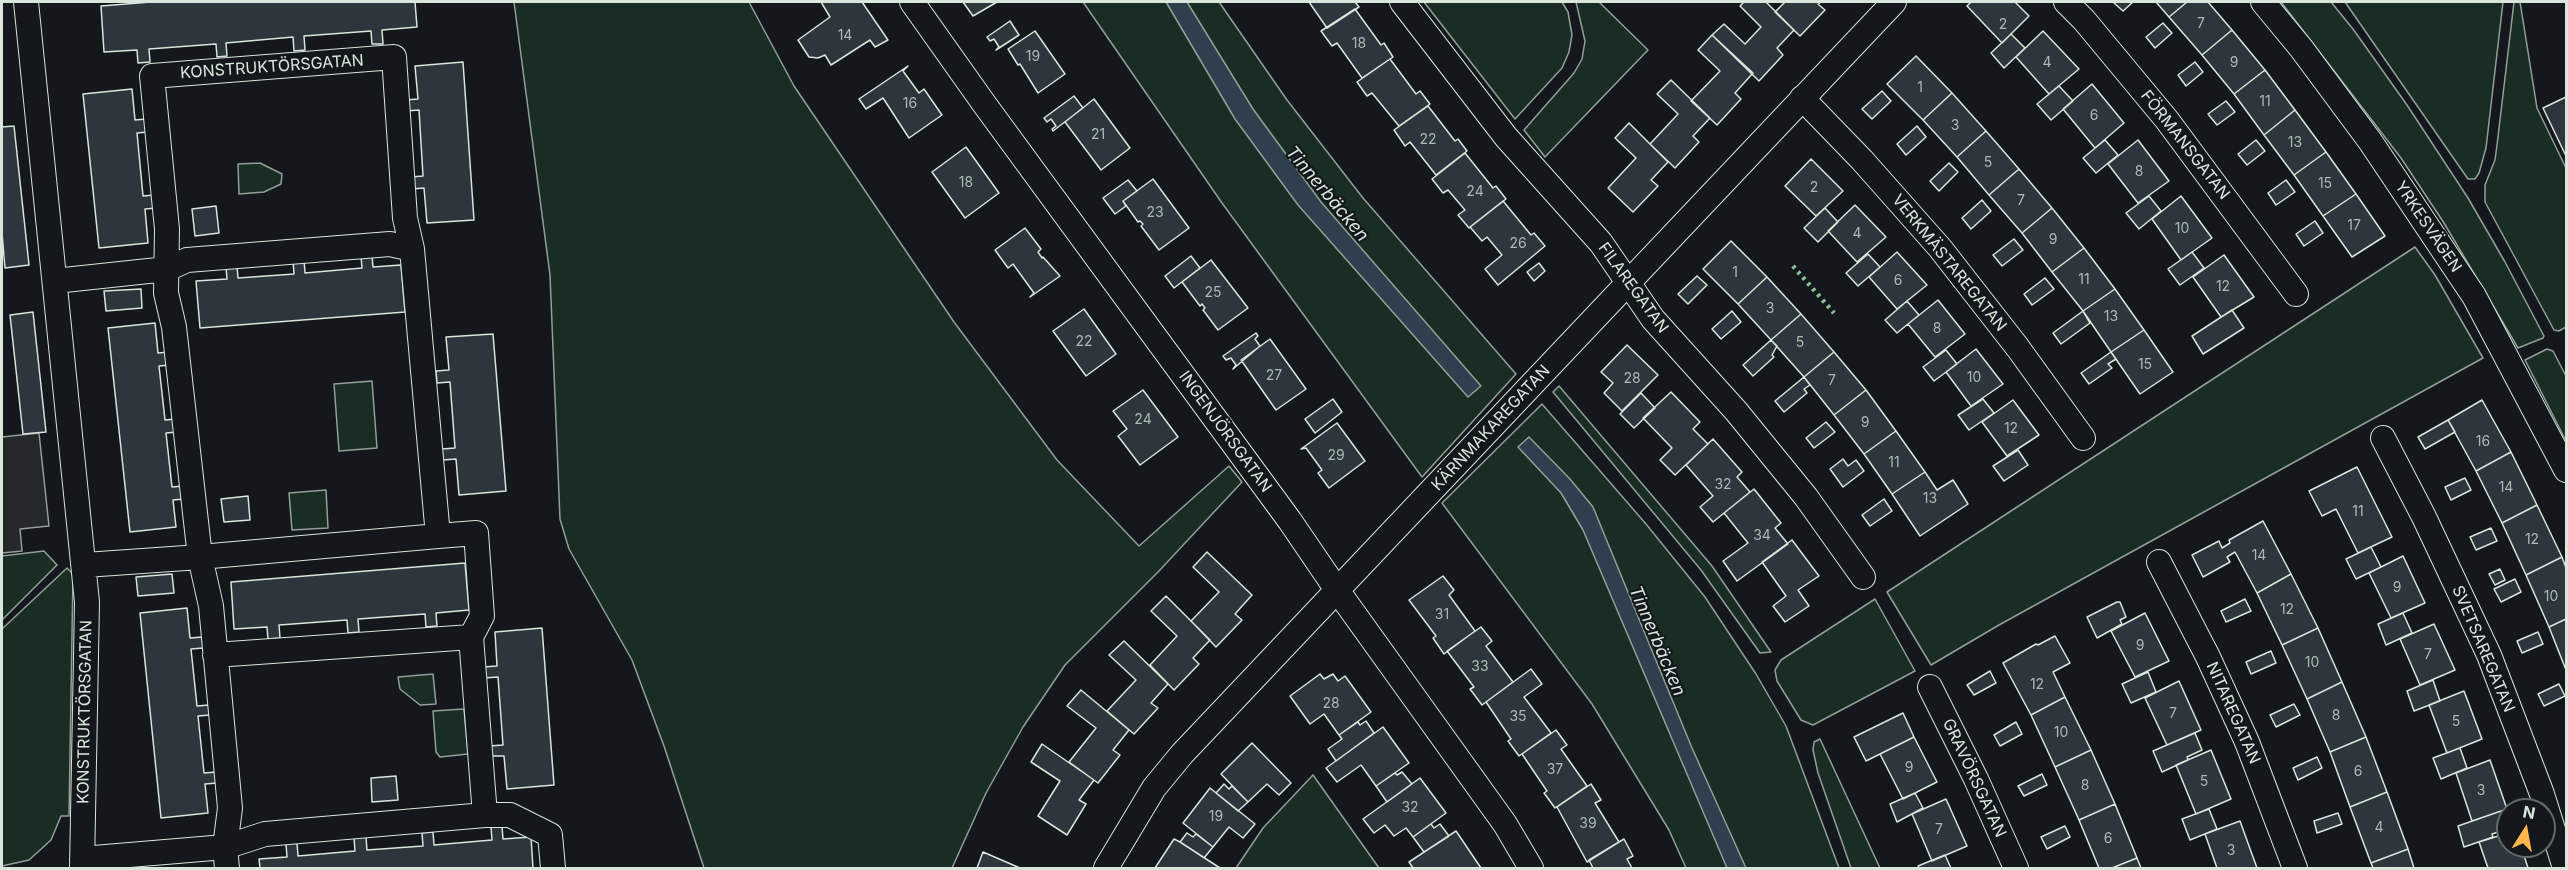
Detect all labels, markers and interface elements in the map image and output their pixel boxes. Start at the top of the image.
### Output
house number: 7 [2197,16,2205,32]
house number: 2 [1999,17,2007,33]
house number: 14 [838,28,852,44]
house number: 18 [1352,36,1366,52]
house number: 19 [1026,49,1040,65]
street label: KONSTRUKTÖRSGATAN [180,51,364,83]
house number: 4 [2042,55,2052,71]
house number: 9 [2230,55,2238,71]
house number: 1 [1917,80,1923,96]
street label: FÖRMANSGATAN [2136,87,2234,203]
house number: 11 [2259,94,2271,110]
house number: 16 [903,96,917,112]
house number: 6 [2090,108,2098,124]
house number: 3 [1951,118,1959,134]
house number: 21 [1091,127,1105,143]
house number: 22 [1419,132,1437,148]
house number: 13 [2288,135,2302,151]
water label: Tinnerbäcken [1281,142,1373,246]
house number: 5 [1984,155,1992,171]
house number: 8 [2135,164,2143,180]
house number: 18 [959,175,973,191]
house number: 15 [2318,176,2332,192]
street label: YRKESVÄGEN [2390,178,2466,276]
house number: 2 [1810,180,1818,196]
house number: 24 [1466,184,1484,200]
street label: VERKMÄSTAREGATAN [1888,191,2010,335]
house number: 7 [2017,193,2025,209]
house number: 23 [1146,205,1164,221]
house number: 17 [2347,218,2361,234]
house number: 10 [2175,221,2189,237]
house number: 4 [1852,226,1862,242]
house number: 9 [2049,232,2057,248]
house number: 26 [1509,236,1527,252]
street label: FILAREGATAN [1594,239,1672,337]
house number: 1 [1732,265,1738,281]
house number: 11 [2078,272,2090,288]
house number: 6 [1894,273,1902,289]
house number: 12 [2216,279,2230,295]
house number: 25 [1204,285,1222,301]
house number: 3 [1766,301,1774,317]
house number: 13 [2104,309,2118,325]
house number: 8 [1933,321,1941,337]
house number: 22 [1075,334,1093,350]
house number: 5 [1796,335,1804,351]
house number: 15 [2138,357,2152,373]
street label: KÄRNMAKAREGATAN [1428,361,1554,495]
street label: INGENJÖRSGATAN [1175,368,1275,496]
house number: 27 [1266,368,1282,384]
house number: 10 [1967,370,1981,386]
house number: 28 [1623,371,1641,387]
house number: 7 [1828,373,1836,389]
house number: 24 [1134,412,1152,428]
house number: 9 [1861,415,1869,431]
house number: 12 [2004,421,2018,437]
house number: 16 [2476,434,2490,450]
house number: 29 [1327,448,1345,464]
house number: 11 [1888,455,1900,471]
house number: 32 [1714,477,1732,493]
house number: 14 [2499,480,2513,496]
house number: 13 [1923,491,1937,507]
house number: 11 [2352,504,2364,520]
house number: 34 [1753,528,1771,544]
house number: 12 [2525,532,2539,548]
house number: 14 [2252,548,2266,564]
house number: 9 [2393,580,2401,596]
water label: Tinnerbäcken [1624,583,1690,699]
street label: SVETSAREGATAN [2448,583,2518,715]
house number: 10 [2544,589,2558,605]
house number: 12 [2280,602,2294,618]
house number: 31 [1435,607,1449,623]
street label: KONSTRUKTÖRSGATAN [74,620,96,804]
house number: 9 [2136,638,2144,654]
house number: 7 [2424,647,2432,663]
house number: 10 [2305,655,2319,671]
house number: 33 [1471,659,1489,675]
street label: NITAREGATAN [2202,659,2264,767]
house number: 12 [2030,677,2044,693]
house number: 28 [1322,696,1340,712]
house number: 7 [2169,706,2177,722]
house number: 8 [2332,708,2340,724]
house number: 35 [1509,709,1527,725]
house number: 5 [2452,714,2460,730]
street label: GRAVÖRSGATAN [1938,716,2010,840]
house number: 10 [2054,725,2068,741]
house number: 9 [1905,760,1913,776]
house number: 37 [1547,762,1563,778]
house number: 6 [2354,764,2362,780]
house number: 5 [2200,774,2208,790]
house number: 8 [2081,778,2089,794]
house number: 3 [2477,783,2485,799]
north arrow [2496,798,2556,858]
house number: 32 [1401,800,1419,816]
text: N [2521,801,2537,823]
house number: 19 [1209,809,1223,825]
house number: 39 [1579,816,1597,832]
house number: 4 [2374,820,2384,836]
house number: 7 [1935,822,1943,838]
house number: 6 [2104,831,2112,847]
house number: 3 [2227,843,2235,859]

